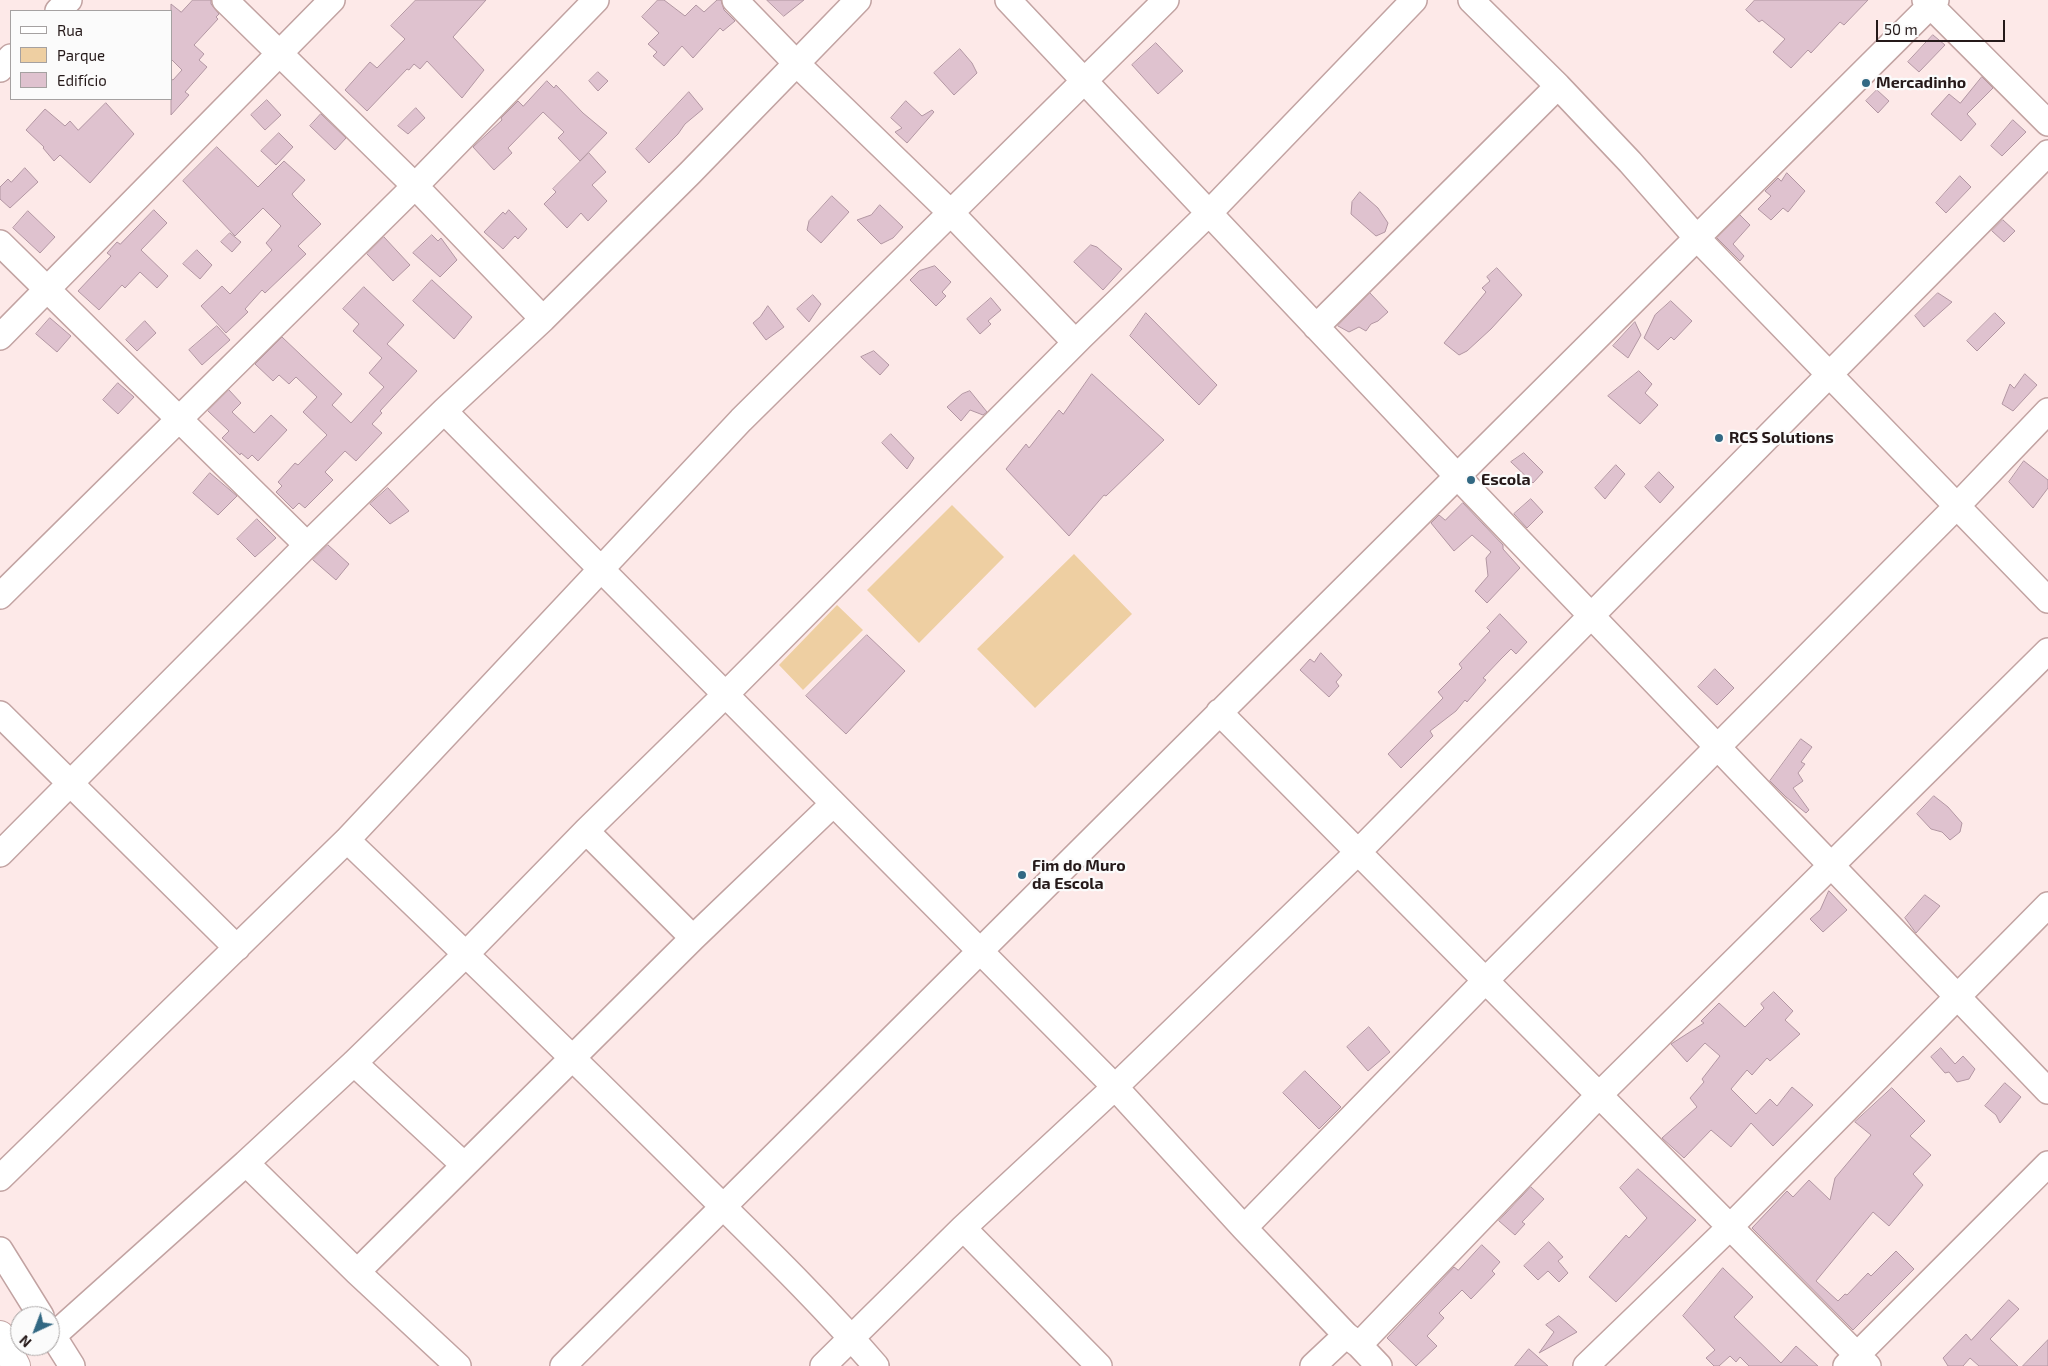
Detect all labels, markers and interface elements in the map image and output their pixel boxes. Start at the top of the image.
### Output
legend [10,10,172,100]
scale bar [1878,10,2007,42]
text: 50 m [1884,20,1918,38]
text: Rua [57,21,83,39]
text: Parque [57,46,105,64]
text: Edifício [57,71,107,89]
place label: Mercadinho [1876,73,1966,93]
marker: Mercadinho [1860,77,1872,89]
place label: RCS Solutions [1729,428,1834,448]
marker: RCS Solutions [1713,432,1725,444]
place label: Escola [1481,470,1531,490]
marker: Escola [1465,474,1477,486]
place label: Fim do Muro da Escola [1032,856,1126,894]
marker: Fim do Muro da Escola [1016,869,1028,881]
north arrow [10,1306,60,1356]
text: N [16,1332,35,1351]

